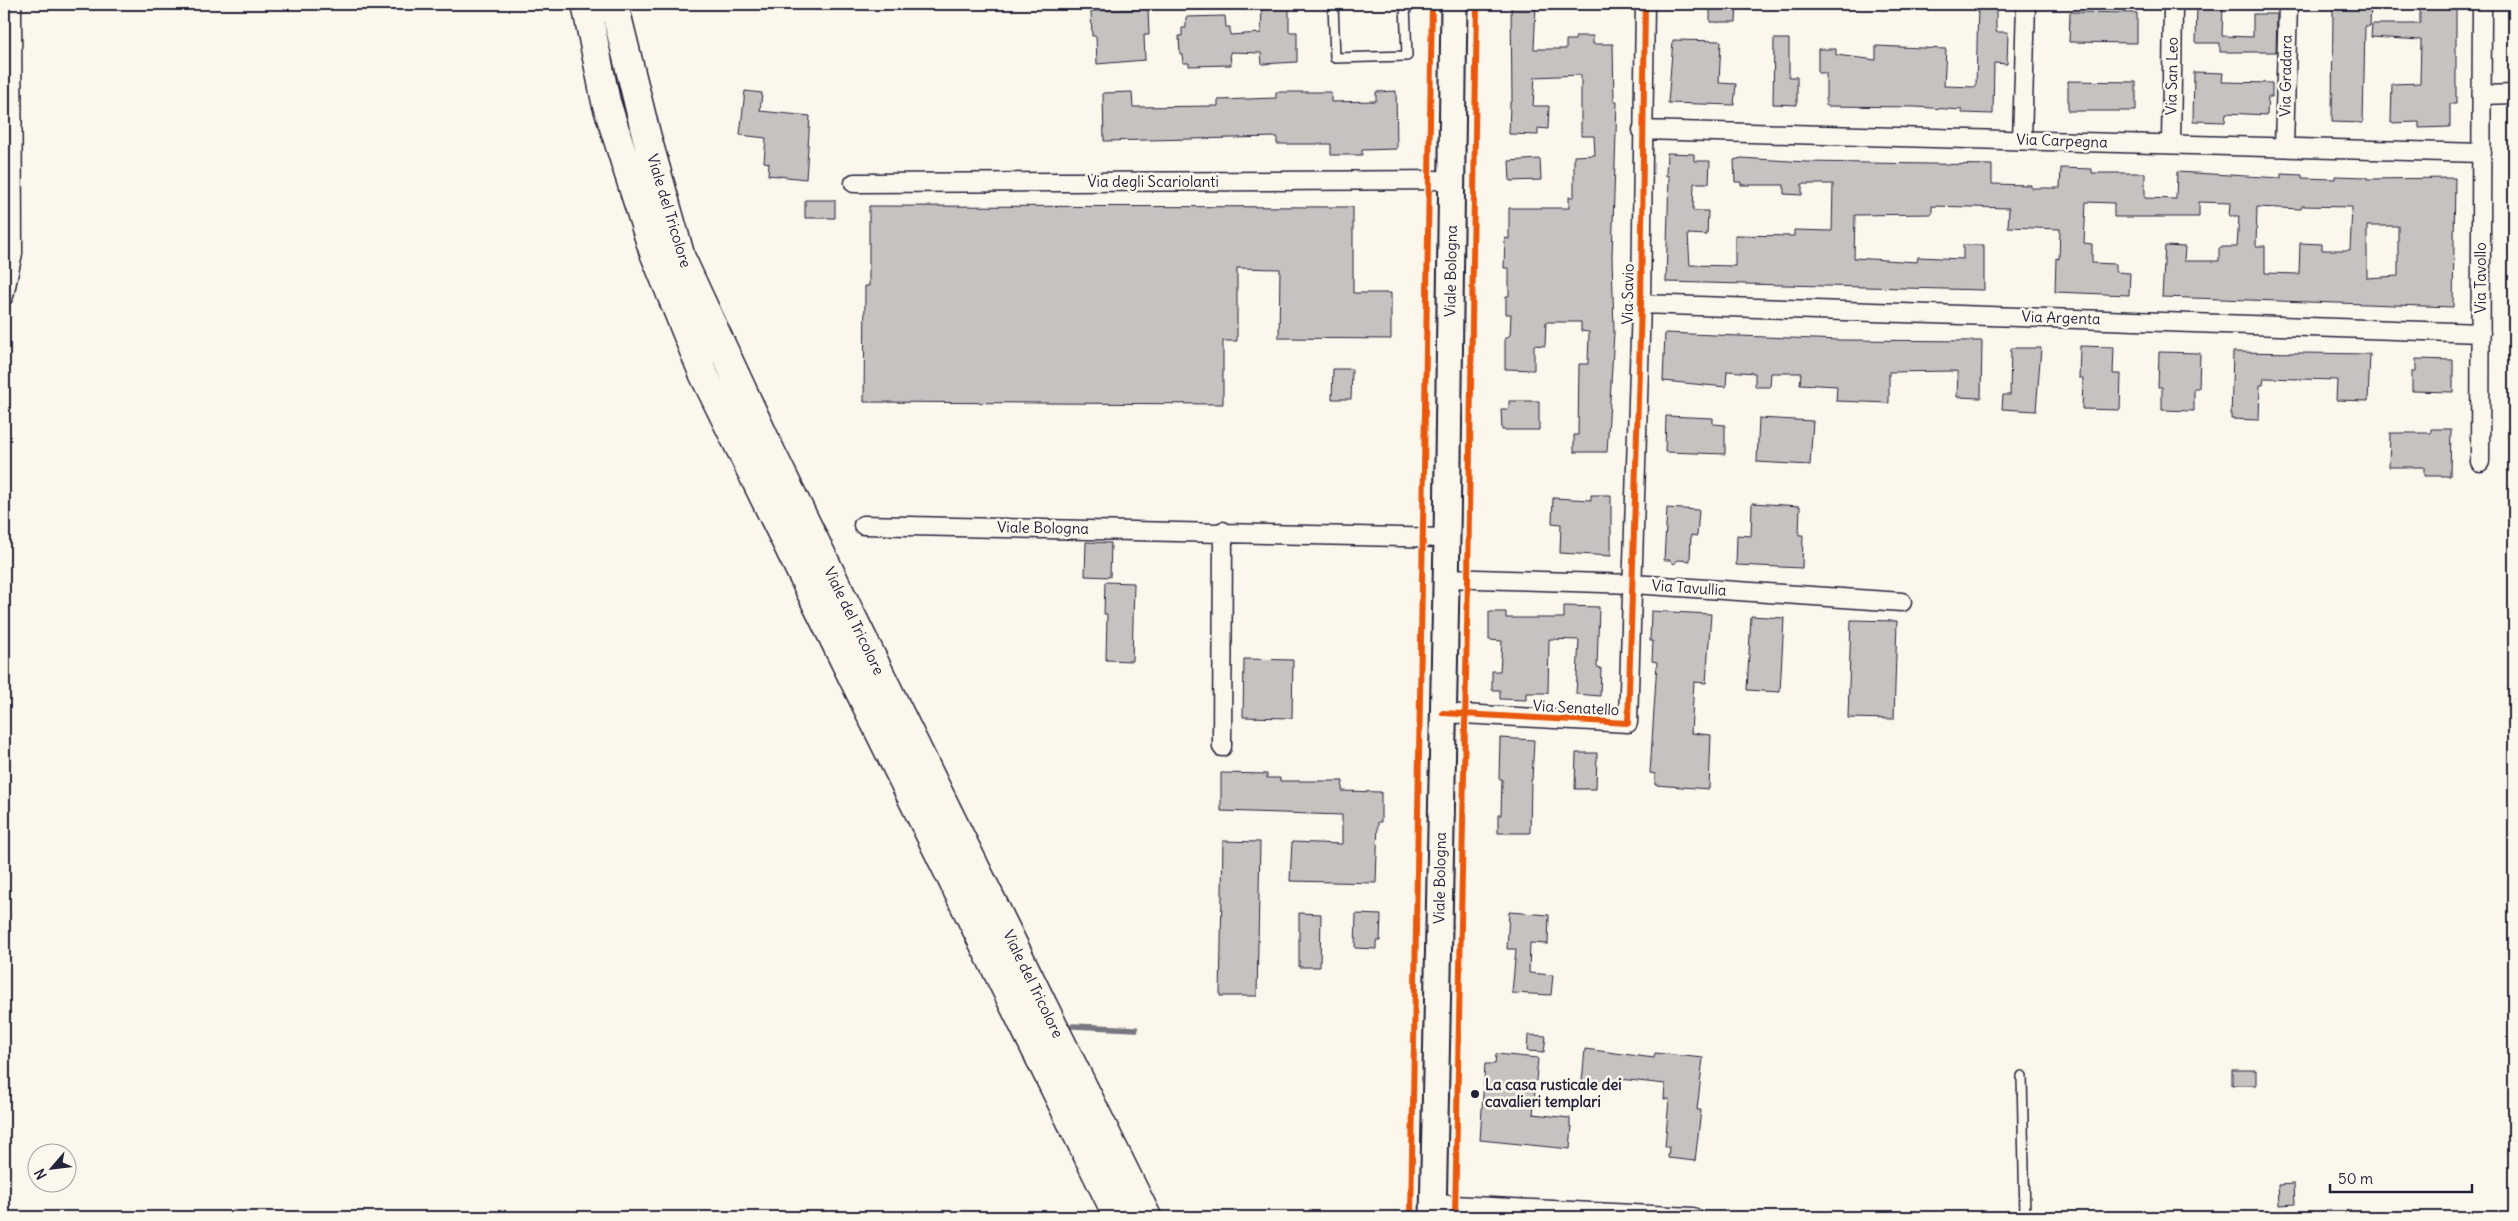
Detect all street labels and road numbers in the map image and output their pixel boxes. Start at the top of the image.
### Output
street label: Via Gradara [2275,34,2296,117]
street label: Via San Leo [2161,37,2182,115]
street label: Via Carpegna [2016,129,2109,152]
street label: Viale del Tricolore [643,152,696,270]
street label: Via degli Scariolanti [1087,172,1219,191]
street label: Viale Bologna [1440,224,1461,317]
street label: Via Tavollo [2471,242,2490,314]
street label: Via Savio [1617,263,1638,325]
street label: Via Argenta [2021,307,2101,328]
street label: Viale Bologna [997,517,1090,538]
street label: Viale del Tricolore [820,564,889,678]
street label: Via Tavullia [1651,575,1728,600]
street label: Via Senatello [1532,696,1620,719]
street label: Viale Bologna [1429,831,1450,924]
street label: Viale del Tricolore [999,927,1068,1041]

